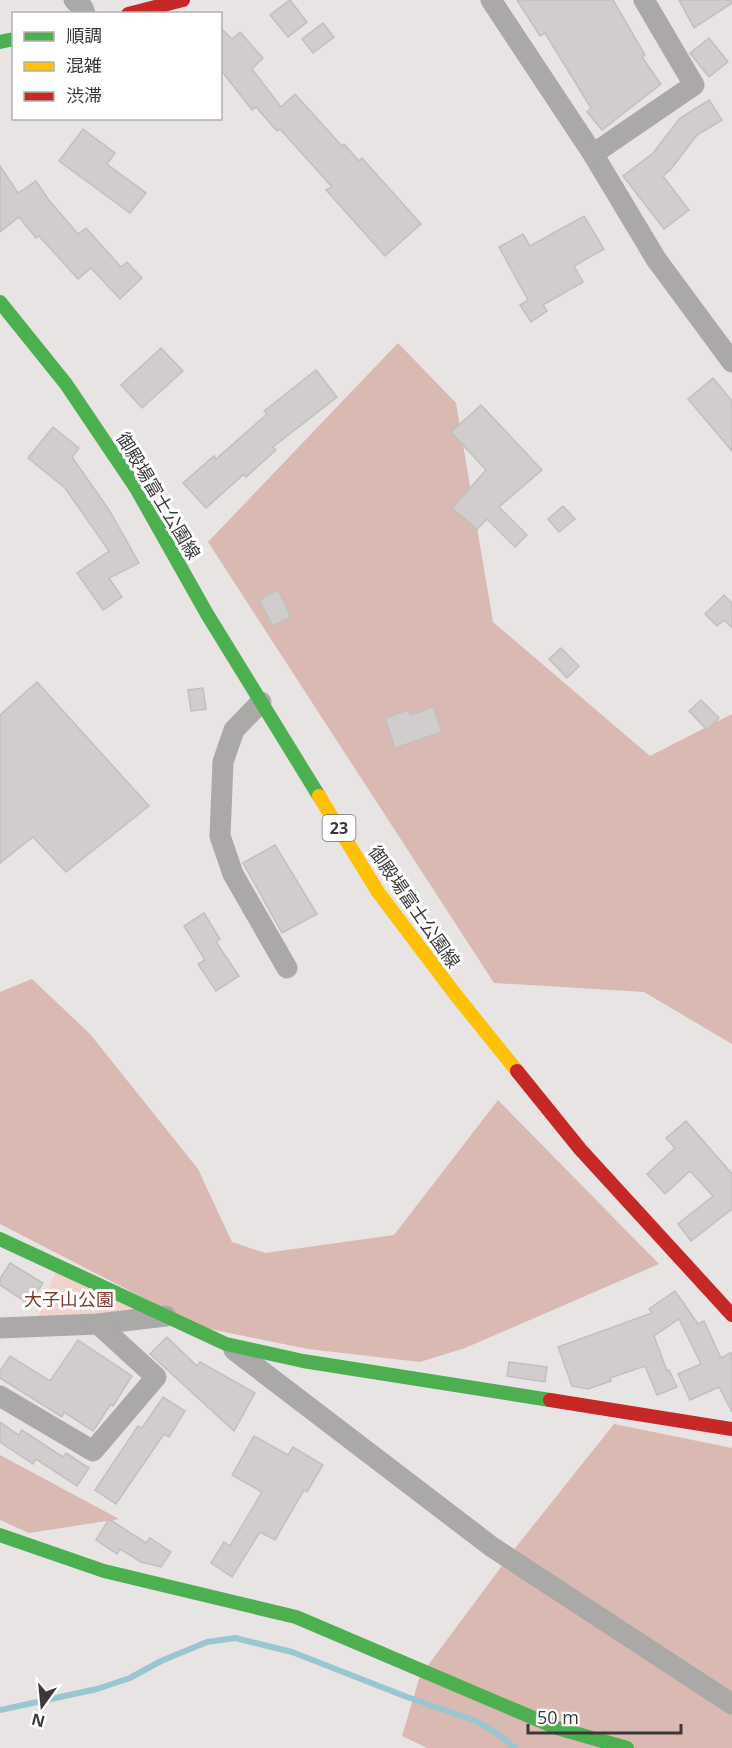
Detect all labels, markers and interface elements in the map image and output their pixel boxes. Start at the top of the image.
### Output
legend [12,12,222,120]
text: 順調 [66,23,102,47]
text: 混雑 [66,53,102,77]
text: 渋滞 [66,83,102,107]
street label: 御殿場富士公園線 [111,428,206,563]
road number: 23 [322,815,356,841]
street label: 御殿場富士公園線 [364,841,466,972]
park label: 大子山公園 [24,1287,114,1311]
north arrow [12,1676,72,1736]
scale bar [528,1697,681,1735]
text: 50 m [537,1705,579,1729]
text: N [29,1708,47,1733]

